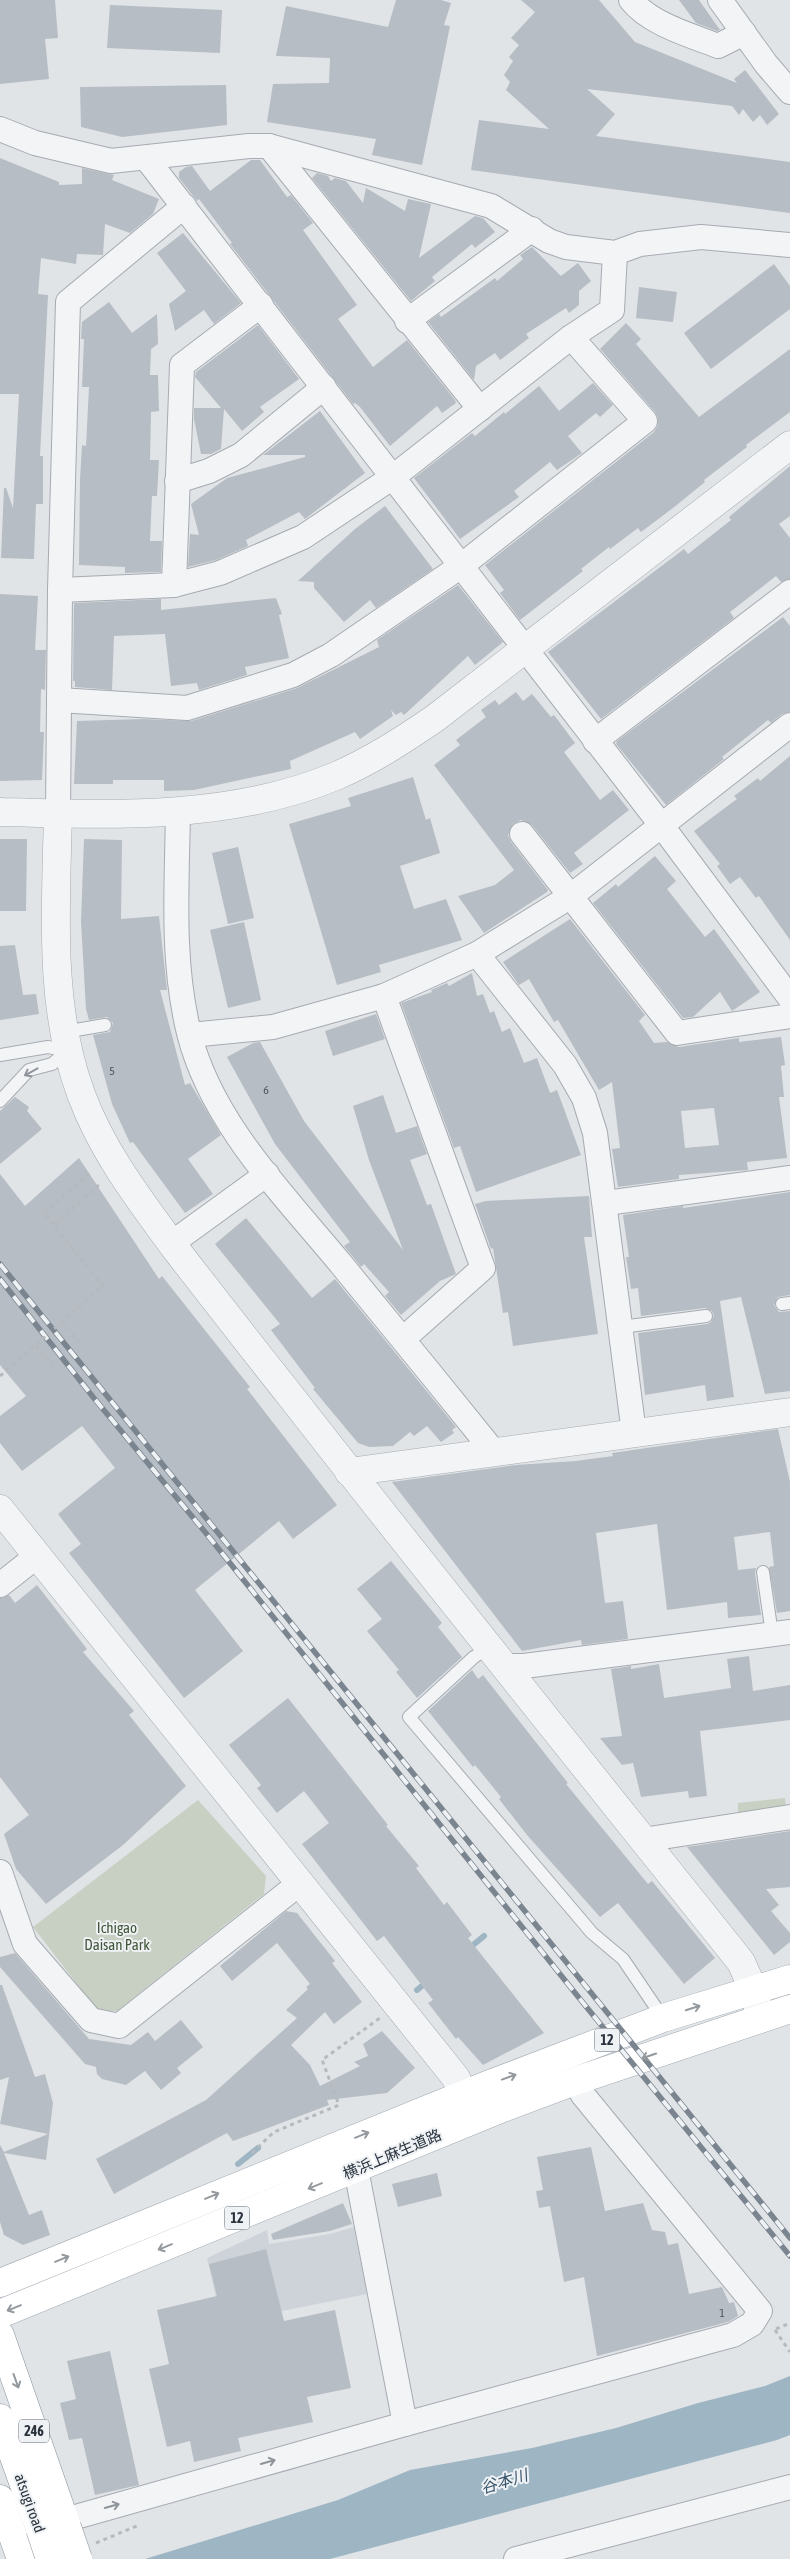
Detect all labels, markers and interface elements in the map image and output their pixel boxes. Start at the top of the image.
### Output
house number: 5 [109,1064,115,1078]
one-way arrow [23,1067,38,1077]
house number: 6 [263,1083,269,1097]
park label: Ichigao Daisan Park [84,1919,150,1953]
one-way arrow [685,2002,701,2012]
road number: 12 [594,2028,620,2052]
one-way arrow [641,2052,657,2061]
one-way arrow [500,2072,516,2081]
street label: 横浜上麻生道路 [340,2126,444,2182]
one-way arrow [354,2130,369,2139]
one-way arrow [308,2181,323,2191]
one-way arrow [204,2191,219,2201]
road number: 12 [224,2206,250,2230]
one-way arrow [157,2243,173,2252]
one-way arrow [54,2254,69,2263]
one-way arrow [7,2304,22,2314]
house number: 1 [719,2306,725,2320]
one-way arrow [12,2373,21,2389]
road number: 246 [19,2420,49,2442]
one-way arrow [260,2457,276,2466]
water label: 谷本川 [478,2465,531,2497]
street label: atsugi road [12,2471,48,2535]
one-way arrow [103,2500,119,2510]

